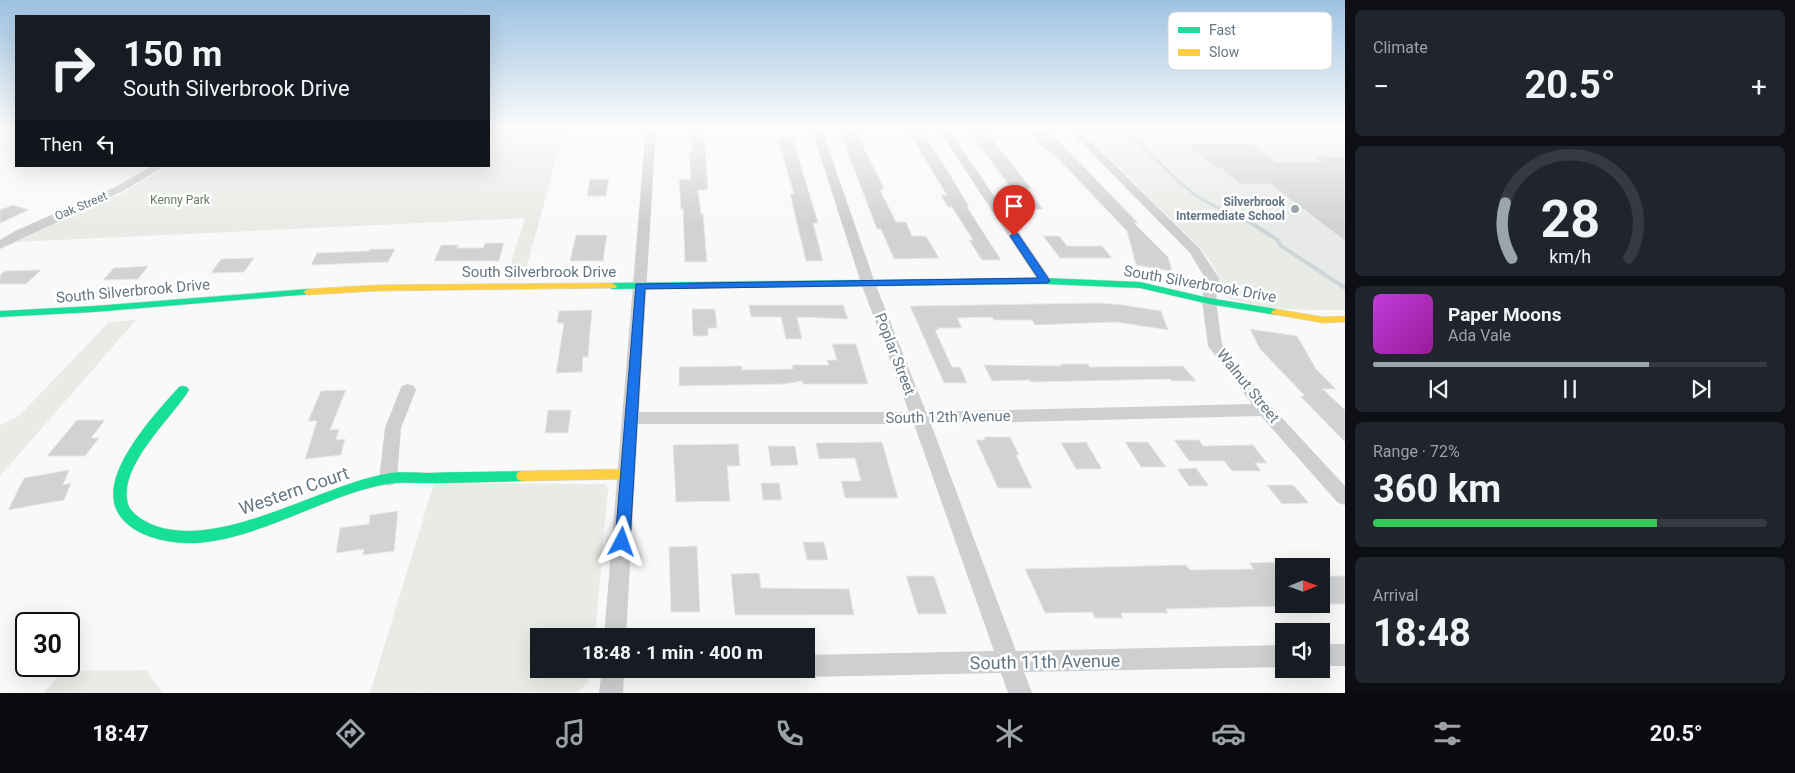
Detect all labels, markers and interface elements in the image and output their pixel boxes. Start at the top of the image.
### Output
legend [1168,12,1332,70]
text: Fast [1209,22,1236,38]
text: 150 m [123,34,222,75]
icon: right [40,35,105,100]
text: Climate [1373,38,1428,57]
text: Slow [1209,44,1240,60]
text: 20.5° [1524,63,1616,107]
text: − [1373,70,1389,103]
text: + [1751,70,1767,103]
text: South Silverbrook Drive [123,76,350,101]
icon: left [92,130,120,158]
text: Then [40,133,82,156]
pin [993,185,1035,236]
street label: Oak Street [53,189,109,223]
text: 28 [1540,189,1600,250]
icon: arrive [1000,192,1028,220]
park label: Kenny Park [150,193,211,207]
place label: Silverbrook Intermediate School [1176,195,1286,223]
marker: Silverbrook Intermediate School [1289,203,1301,215]
text: km/h [1549,246,1591,267]
street label: South Silverbrook Drive [1122,262,1278,306]
street label: South Silverbrook Drive [462,263,616,281]
street label: South Silverbrook Drive [55,275,211,307]
text: Paper Moons [1448,303,1561,326]
street label: Poplar Street [871,310,919,398]
text: Ada Vale [1448,326,1511,345]
street label: Walnut Street [1213,346,1283,427]
icon: previous [1425,375,1453,403]
icon: pause [1556,375,1584,403]
icon: next [1687,375,1715,403]
street label: South 12th Avenue [885,407,1011,427]
text: Range · 72% [1373,442,1460,461]
street label: Western Court [236,462,352,519]
text: 360 km [1373,467,1501,511]
position arrow [595,515,647,567]
north arrow [1275,558,1330,612]
map controls [1275,558,1330,678]
text: Arrival [1373,586,1418,605]
text: 18:48 [1373,611,1471,655]
speed limit sign: 30 [15,612,80,677]
button: sound [1275,623,1330,678]
text: 18:48 · 1 min · 400 m [582,641,763,664]
street label: South 11th Avenue [970,650,1120,673]
icon: directions [333,716,368,751]
icon: music [553,716,588,751]
icon: phone [772,716,807,751]
icon: climate [992,716,1027,751]
icon: car [1211,716,1246,751]
icon: filters [1430,716,1465,751]
text: 18:47 [92,721,149,746]
text: 20.5° [1650,721,1703,746]

